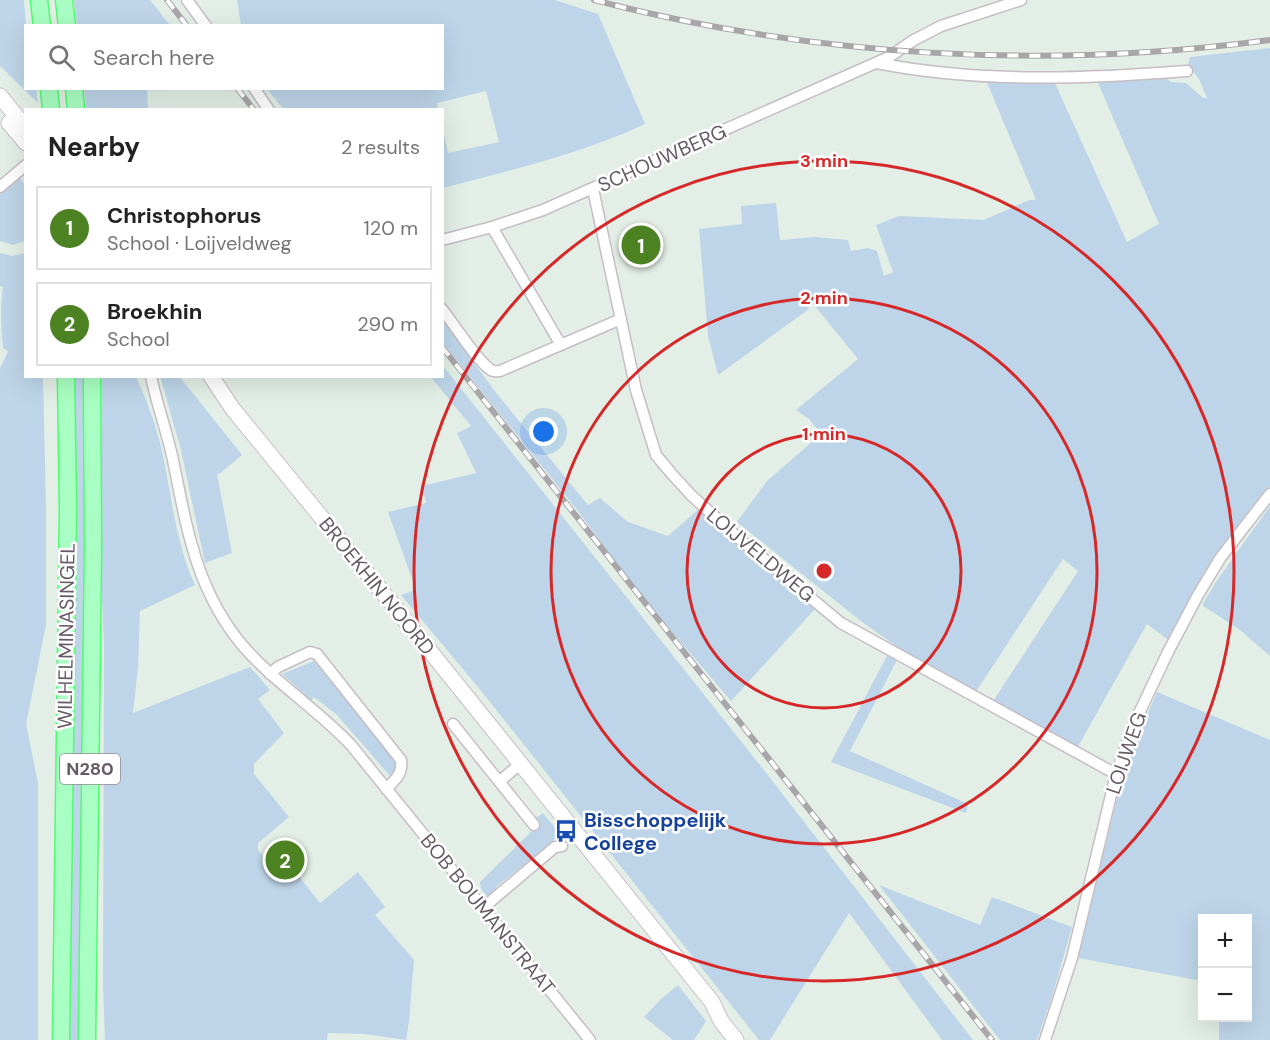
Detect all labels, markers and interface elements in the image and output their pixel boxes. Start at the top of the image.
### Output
search box [24,24,444,90]
icon: search [45,41,78,74]
text: Search here [93,43,214,72]
street label: SCHOUWBERG [594,118,730,198]
text: Nearby [48,130,140,164]
text: 2 results [341,134,420,160]
text: 3 min [800,149,848,173]
text: Christophorus [107,201,262,230]
text: 1 [66,215,73,241]
text: 120 m [364,215,418,241]
pin: 1 [622,222,660,268]
text: School · Loijveldweg [107,230,292,256]
text: 2 min [800,286,848,310]
text: Broekhin [107,297,202,326]
text: 2 [64,311,75,337]
text: 290 m [357,311,418,337]
text: School [107,326,170,352]
your location [529,417,558,446]
text: 1 min [802,422,846,446]
street label: LOIJVELDWEG [701,502,821,608]
street label: BROEKHIN NOORD [313,512,441,660]
street label: WILHELMINASINGEL [51,543,81,729]
centre of rings [814,561,834,581]
street label: LOIJWEG [1100,708,1152,798]
road number: N280 [60,754,120,784]
place label: Bisschoppelijk College [584,807,727,856]
bus stop icon: Bisschoppelijk College [553,818,579,844]
street label: BOB BOUMANSTRAAT [415,828,561,1000]
pin: 2 [266,838,304,882]
map controls [1198,914,1252,1022]
button: + [1198,914,1252,968]
button: − [1198,968,1252,1022]

